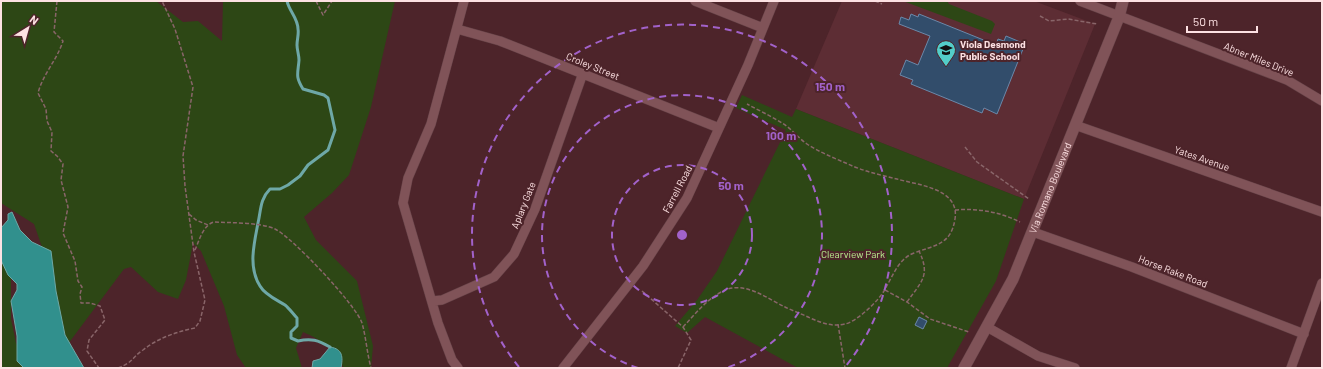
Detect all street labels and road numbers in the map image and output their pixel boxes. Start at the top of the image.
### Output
street label: Abner Miles Drive [1222,40,1296,78]
street label: Croley Street [565,50,622,82]
street label: Via Romano Boulevard [1026,141,1074,235]
street label: Yates Avenue [1173,143,1231,173]
street label: Farrell Road [660,163,694,215]
street label: Aplary Gate [508,180,538,230]
street label: Horse Rake Road [1137,252,1209,290]

